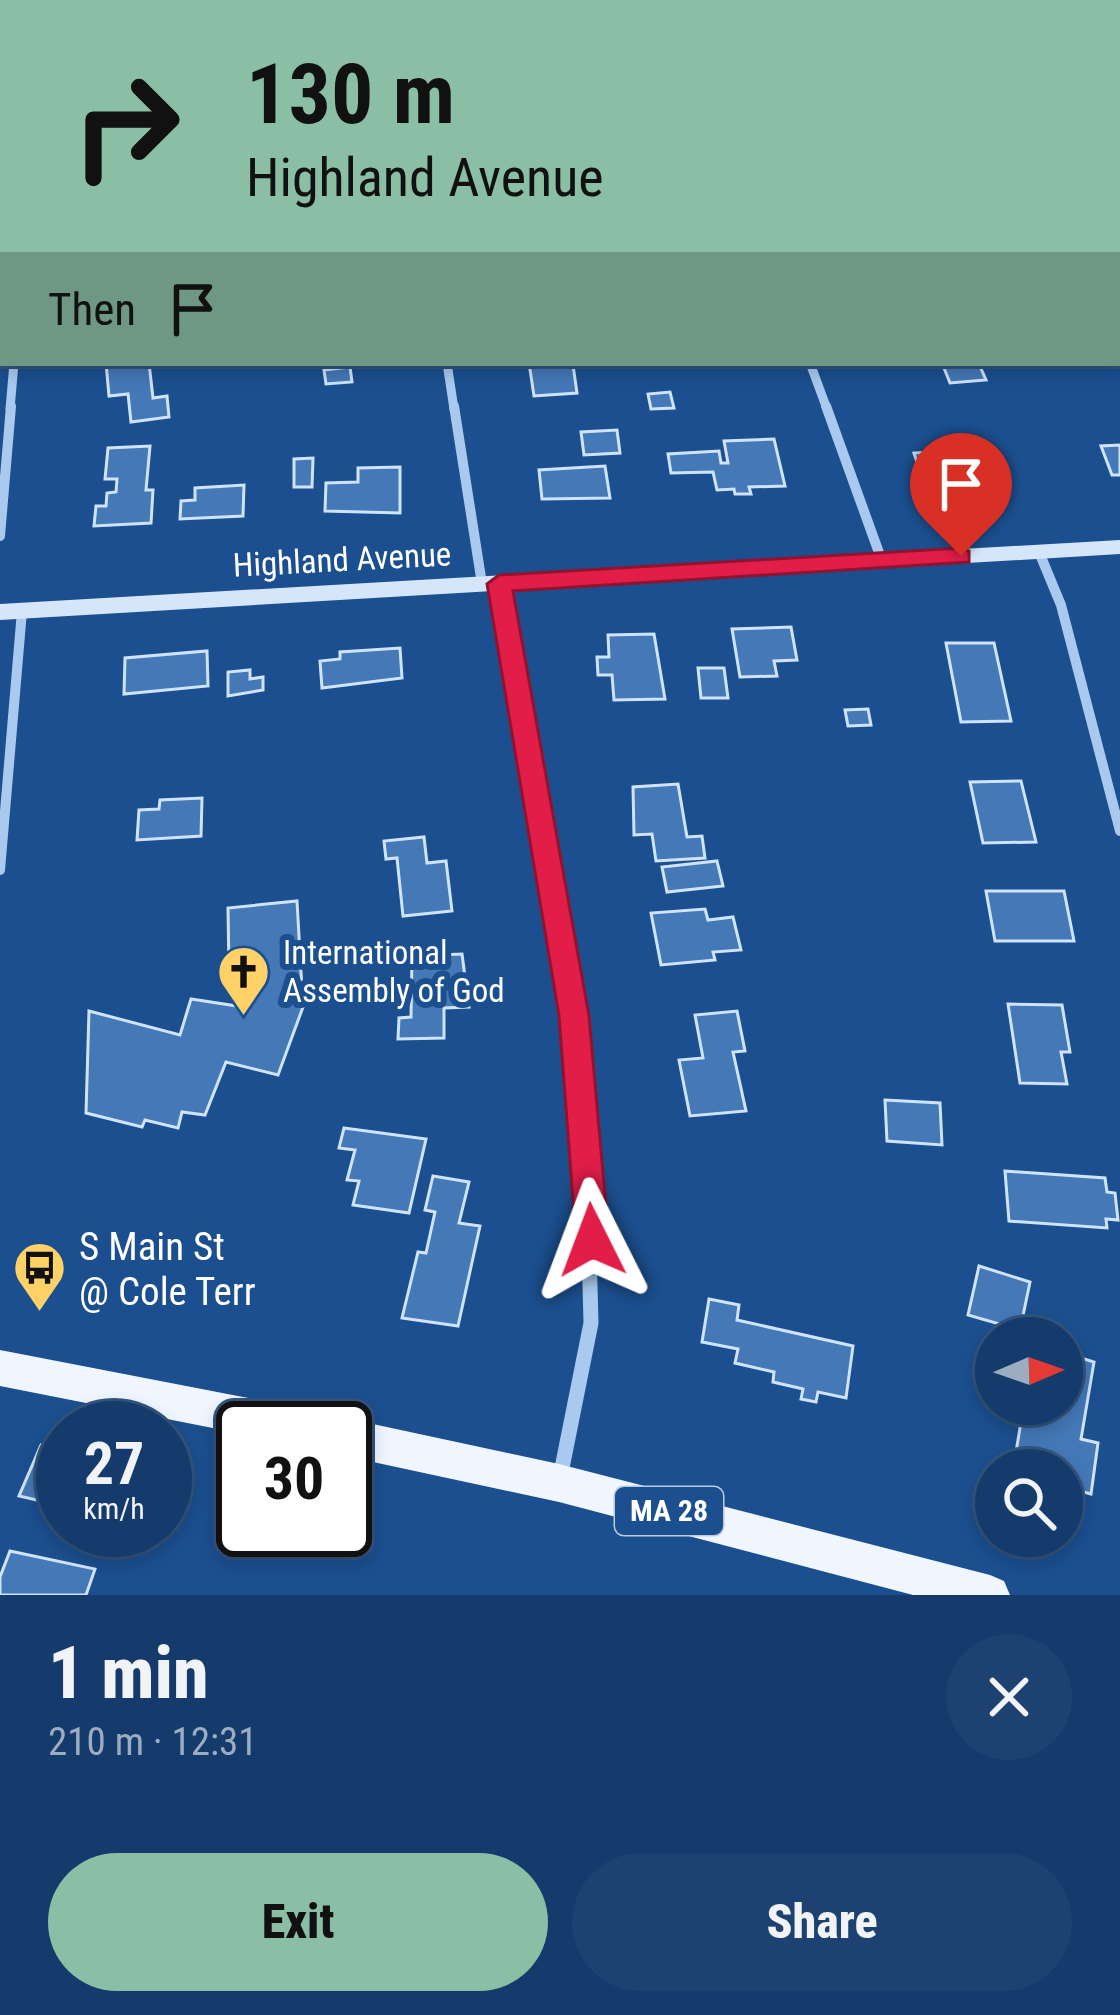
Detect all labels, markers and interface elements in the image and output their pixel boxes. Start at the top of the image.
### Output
text: 130 m [246,45,455,144]
icon: right [48,48,204,204]
text: Highland Avenue [246,146,604,209]
icon: arrive [160,276,226,342]
text: Then [48,283,136,336]
pin [910,433,1012,556]
icon: arrive [928,451,994,517]
street label: Highland Avenue [232,534,452,585]
place label: International Assembly of God [283,933,505,1010]
church icon: International Assembly of God [216,943,272,1017]
position arrow [529,1177,655,1303]
place label: S Main St @ Cole Terr [79,1224,256,1315]
bus stop icon: S Main St @ Cole Terr [12,1240,68,1314]
north arrow [975,1317,1083,1425]
map controls [975,1317,1083,1557]
speed limit sign: 30 [216,1401,372,1557]
text: 27 [84,1428,144,1499]
button: search [975,1449,1083,1557]
road number: MA 28 [615,1487,723,1535]
text: km/h [83,1491,145,1526]
text: 1 min [48,1631,209,1716]
button: close [946,1634,1072,1760]
text: 210 m · 12:31 [48,1719,258,1765]
button: Exit [48,1853,548,1991]
button: Share [572,1853,1072,1991]

